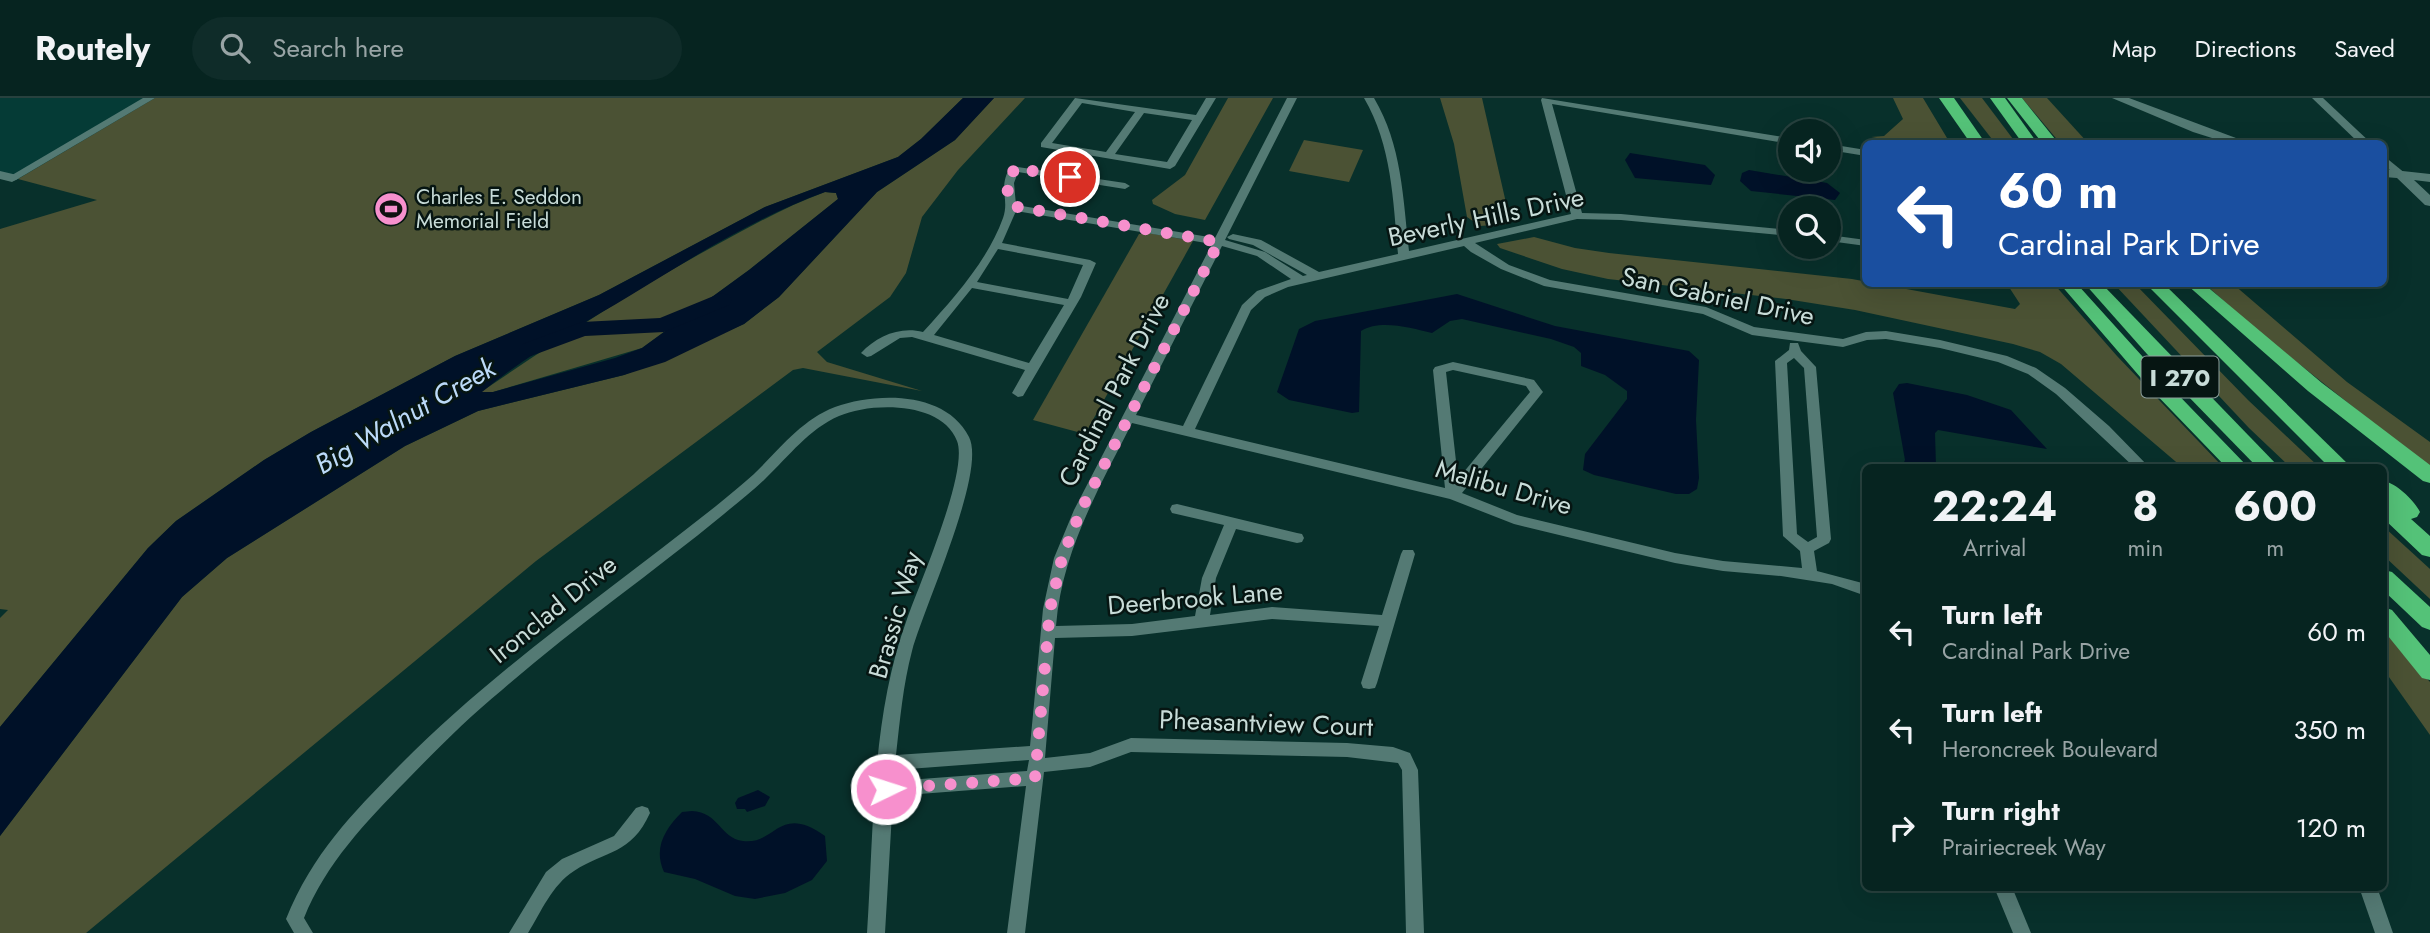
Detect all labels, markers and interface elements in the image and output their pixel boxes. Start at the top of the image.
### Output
search box [192,17,682,80]
text: Routely [35,25,150,72]
icon: search [216,29,254,67]
text: Search here [272,29,404,67]
text: Map [2112,31,2157,66]
text: Directions [2195,31,2296,66]
text: Saved [2334,31,2395,66]
map controls [1778,119,1841,259]
button: sound [1778,119,1841,182]
pin [1040,147,1100,207]
text: 60 m [1998,156,2118,226]
icon: arrive [1051,158,1089,196]
icon: left [1883,168,1974,259]
street label: Beverly Hills Drive [1384,178,1588,256]
place label: Charles E. Seddon Memorial Field [416,182,582,236]
sports icon: Charles E. Seddon Memorial Field [372,190,410,228]
button: search [1778,196,1841,259]
text: Cardinal Park Drive [1998,221,2260,267]
street label: San Gabriel Drive [1618,257,1818,335]
street label: Cardinal Park Drive [1049,287,1179,493]
water label: Big Walnut Creek [307,347,504,484]
road number: I 270 [2142,356,2218,398]
street label: Malibu Drive [1431,449,1577,525]
text: 22:24 [1932,476,2057,537]
text: 8 [2132,476,2159,537]
text: 600 [2233,476,2317,537]
text: Arrival [1963,531,2026,565]
text: min [2127,531,2163,565]
text: m [2266,531,2284,565]
street label: Ironclad Drive [481,546,625,672]
street label: Brassic Way [859,546,931,683]
street label: Deerbrook Lane [1106,571,1284,625]
text: Turn left [1942,596,2042,634]
icon: left [1883,613,1921,651]
text: 60 m [2307,613,2366,651]
text: Cardinal Park Drive [1942,634,2130,668]
text: Turn left [1942,694,2042,732]
street label: Pheasantview Court [1158,700,1374,746]
icon: left [1883,711,1921,749]
text: 350 m [2293,711,2366,749]
text: Heroncreek Boulevard [1942,732,2158,766]
position arrow [849,752,923,826]
text: Turn right [1942,792,2060,830]
icon: right [1883,809,1921,847]
text: 120 m [2296,809,2366,847]
text: Prairiecreek Way [1942,830,2106,864]

